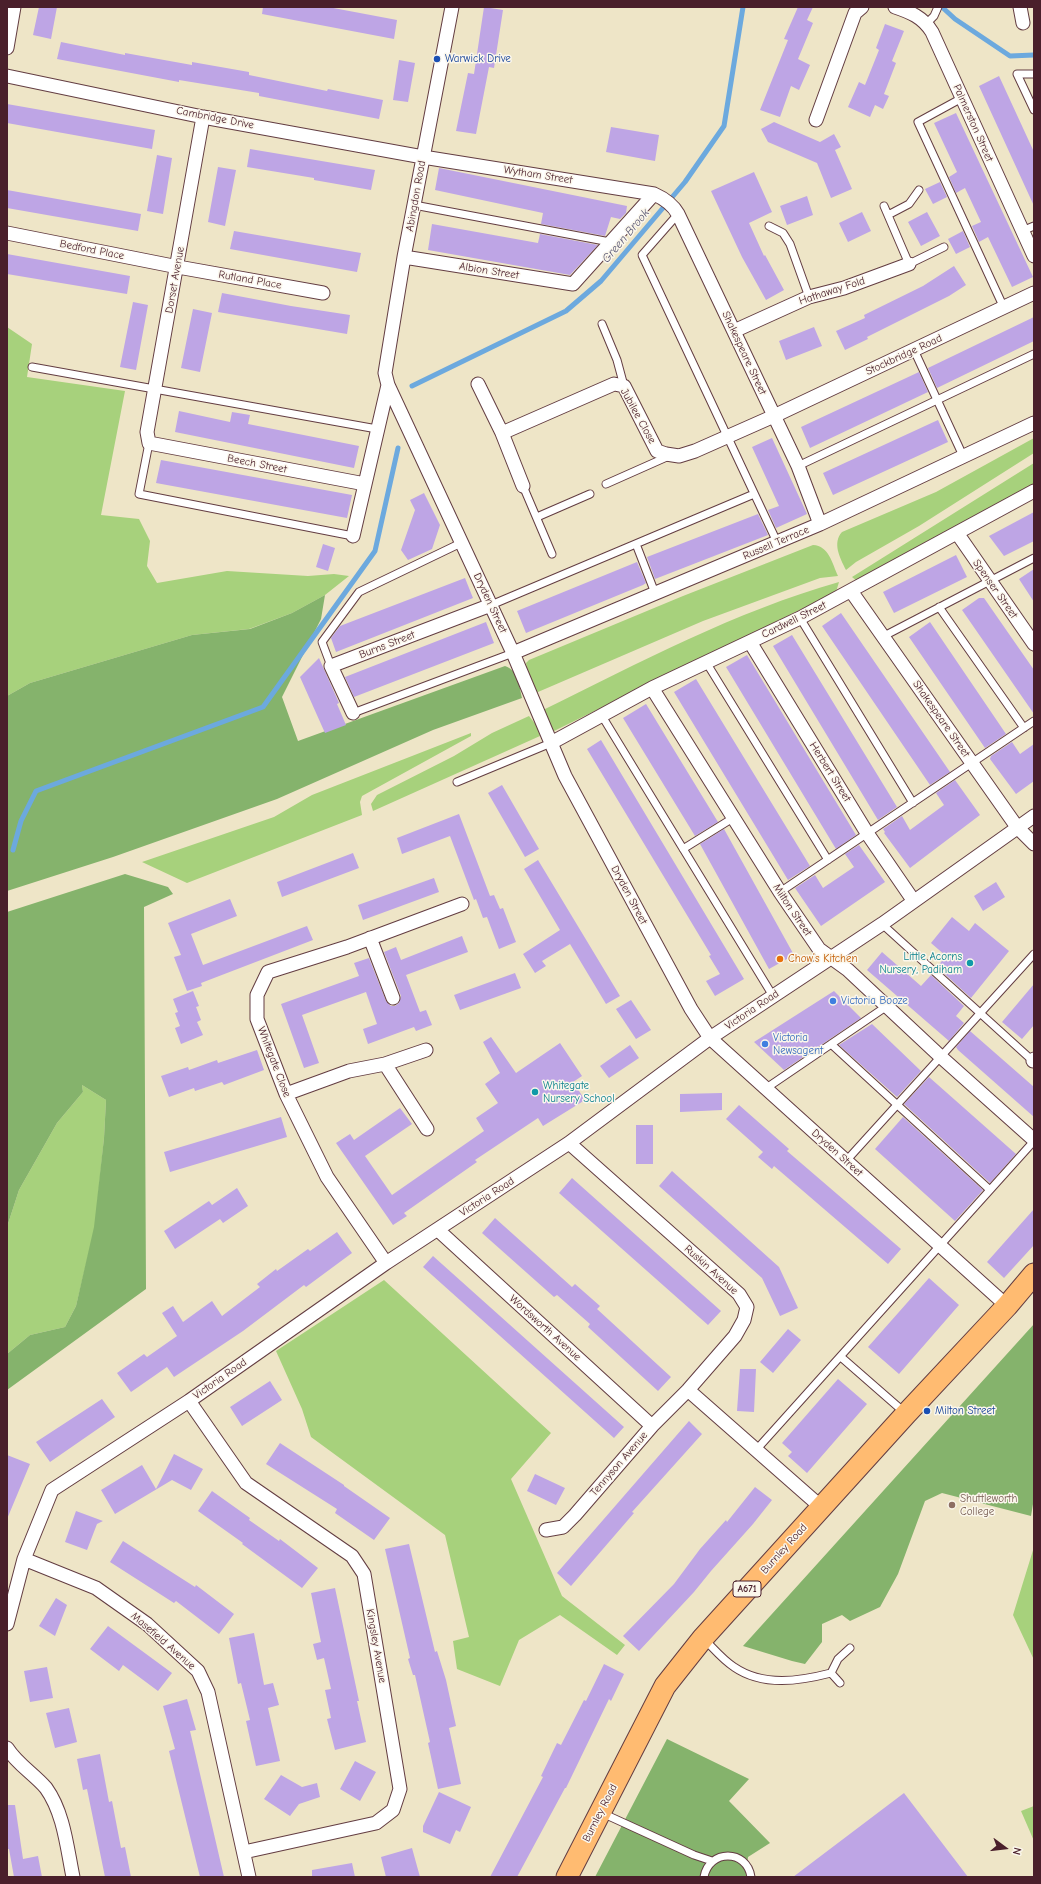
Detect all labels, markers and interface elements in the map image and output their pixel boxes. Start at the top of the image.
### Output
place label: Warwick Drive [445,52,511,66]
marker: Warwick Drive [432,54,442,64]
street label: Palmerston Street [950,82,996,164]
street label: Cambridge Drive [175,104,255,132]
street label: Abingdon Road [403,159,429,233]
street label: Wytham Street [503,163,573,187]
water label: Green Brook [599,206,653,266]
street label: Bedford Place [59,237,125,263]
street label: Dorset Avenue [163,246,187,314]
street label: Albion Street [458,260,520,282]
street label: Rutland Place [217,268,283,292]
street label: Hathaway Fold [797,274,867,308]
street label: Shakespeare Street [719,309,769,397]
street label: Stockbridge Road [864,332,944,378]
street label: Jubilee Close [617,386,659,446]
street label: Beech Street [226,452,288,476]
street label: Russell Terrace [741,523,811,563]
street label: Spenser Street [970,557,1020,621]
street label: Dryden Street [470,571,510,635]
street label: Cardwell Street [760,599,828,641]
street label: Burns Street [357,628,417,662]
street label: Shakespeare Street [910,678,972,760]
street label: Herbert Street [806,740,854,804]
street label: Dryden Street [608,863,650,927]
street label: Milton Street [770,881,814,939]
place label: Little Acorns Nursery, Padiham [880,950,962,976]
place label: Chow’s Kitchen [788,952,858,966]
marker: Chow’s Kitchen [775,954,785,964]
marker: Little Acorns Nursery, Padiham [965,958,975,968]
street label: Victoria Road [722,987,782,1033]
place label: Victoria Booze [841,994,908,1008]
marker: Victoria Booze [828,996,838,1006]
street label: Whitegate Close [254,1025,294,1099]
place label: Victoria Newsagent [773,1031,823,1057]
marker: Victoria Newsagent [760,1039,770,1049]
place label: Whitegate Nursery School [543,1079,615,1105]
marker: Whitegate Nursery School [530,1087,540,1097]
street label: Dryden Street [809,1126,865,1180]
street label: Victoria Road [457,1174,517,1220]
street label: Ruskin Avenue [681,1242,741,1298]
street label: Wordsworth Avenue [506,1292,584,1364]
street label: Victoria Road [191,1356,249,1402]
place label: Milton Street [935,1404,995,1418]
marker: Milton Street [922,1406,932,1416]
street label: Tennyson Avenue [587,1429,651,1499]
place label: Shuttleworth College [960,1492,1017,1518]
marker: Shuttleworth College [947,1500,957,1510]
street label: Burnley Road [758,1521,810,1577]
road number: A671 [733,1581,761,1597]
street label: Kingsley Avenue [363,1608,389,1684]
street label: Masefield Avenue [128,1609,198,1673]
street label: Burnley Road [580,1782,620,1844]
north arrow [985,1828,1025,1868]
text: N [1010,1846,1024,1856]

